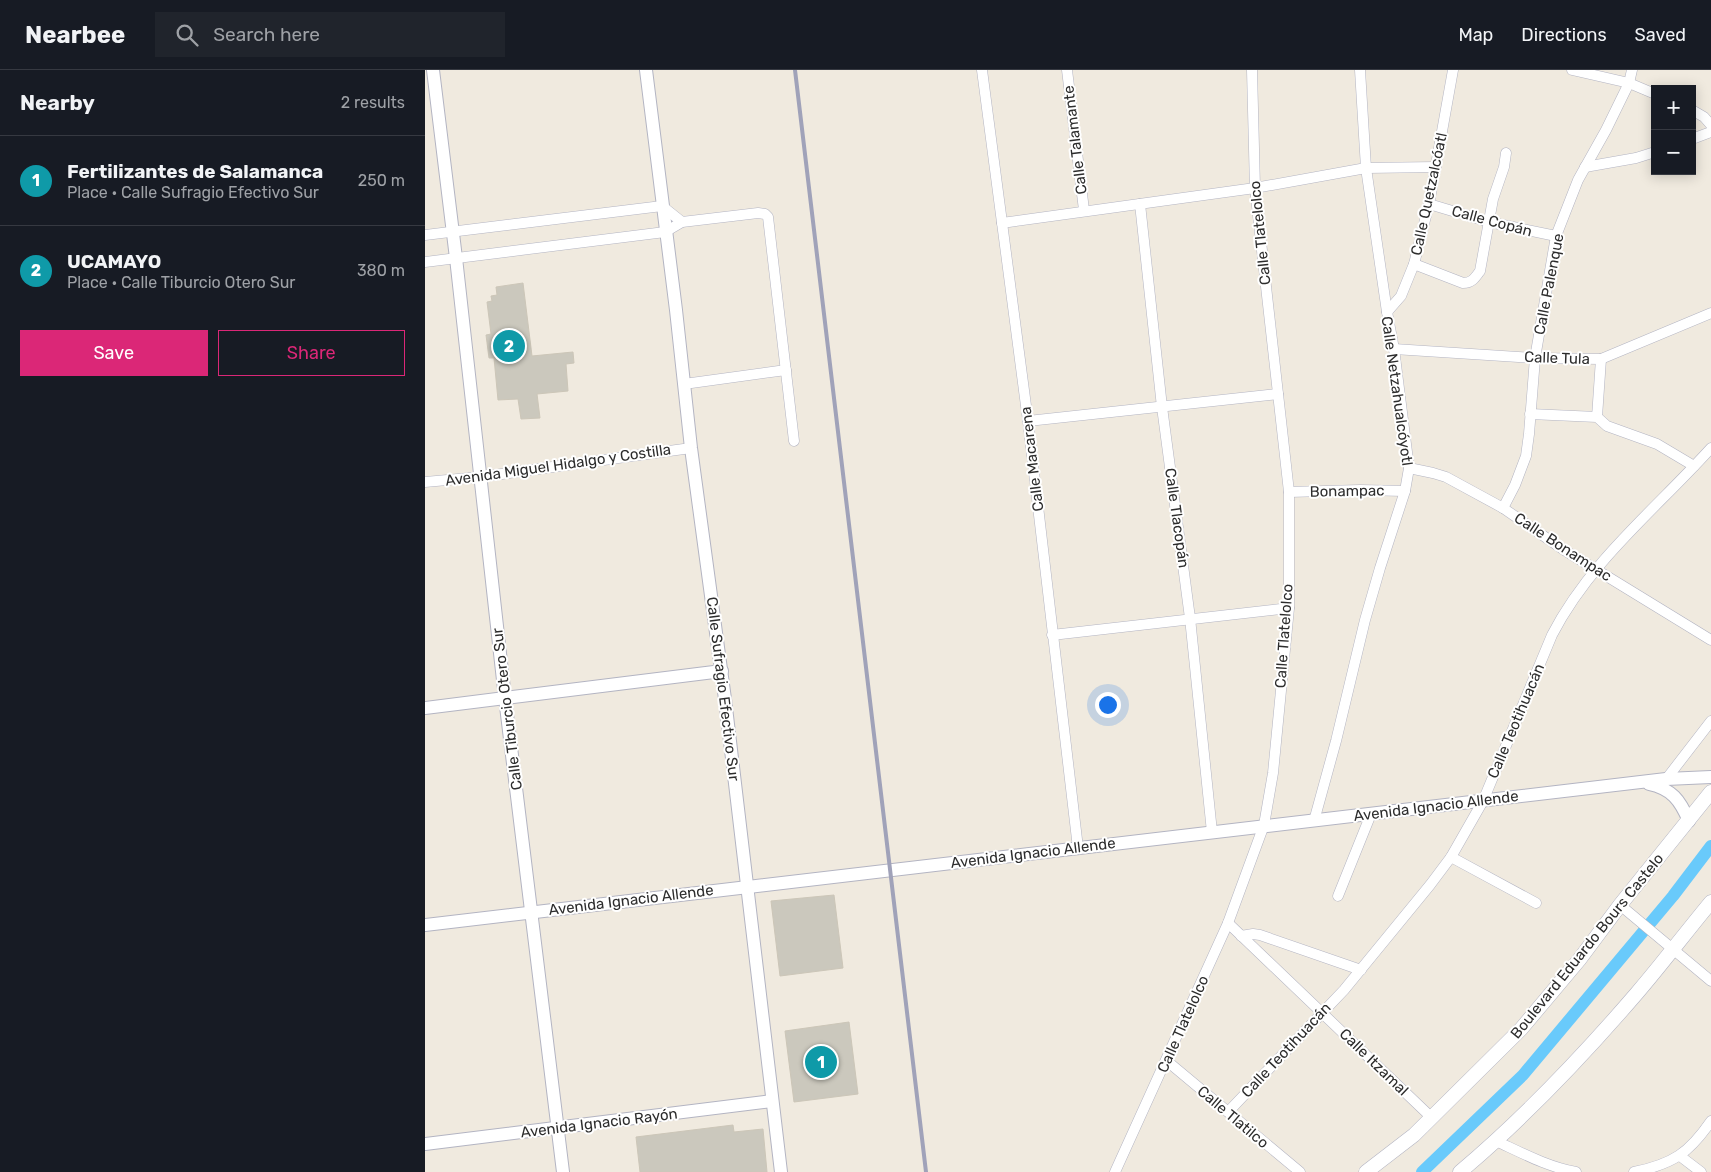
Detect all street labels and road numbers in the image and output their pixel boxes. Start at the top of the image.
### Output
street label: Calle Talamante [1059,84,1091,196]
street label: Calle Quetzalcóatl [1407,131,1451,257]
street label: Calle Tlatelolco [1246,180,1274,286]
street label: Calle Copán [1450,202,1534,240]
street label: Calle Palenque [1530,232,1568,336]
street label: Calle Netzahualcóyotl [1378,315,1416,467]
street label: Calle Tula [1524,348,1590,368]
street label: Calle Macarena [1017,405,1047,513]
street label: Avenida Miguel Hidalgo y Costilla [444,440,672,490]
street label: Calle Tlacopán [1161,467,1193,569]
street label: Bonampac [1309,481,1385,501]
street label: Calle Bonampac [1511,509,1615,585]
street label: Calle Tlatelolco [1271,583,1297,689]
street label: Calle Sufragio Efectivo Sur [703,596,743,783]
street label: Calle Tiburcio Otero Sur [488,626,526,791]
street label: Calle Teotihuacán [1484,661,1548,781]
street label: Avenida Ignacio Allende [1353,787,1519,825]
street label: Avenida Ignacio Allende [950,834,1116,872]
street label: Boulevard Eduardo Bours Castelo [1507,850,1667,1042]
street label: Avenida Ignacio Allende [548,881,714,919]
street label: Calle Tlatelolco [1154,973,1212,1075]
street label: Calle Teotihuacán [1237,999,1335,1101]
street label: Calle Itzamal [1336,1025,1412,1099]
street label: Calle Tlatilco [1194,1082,1272,1152]
street label: Avenida Ignacio Rayón [520,1104,678,1142]

